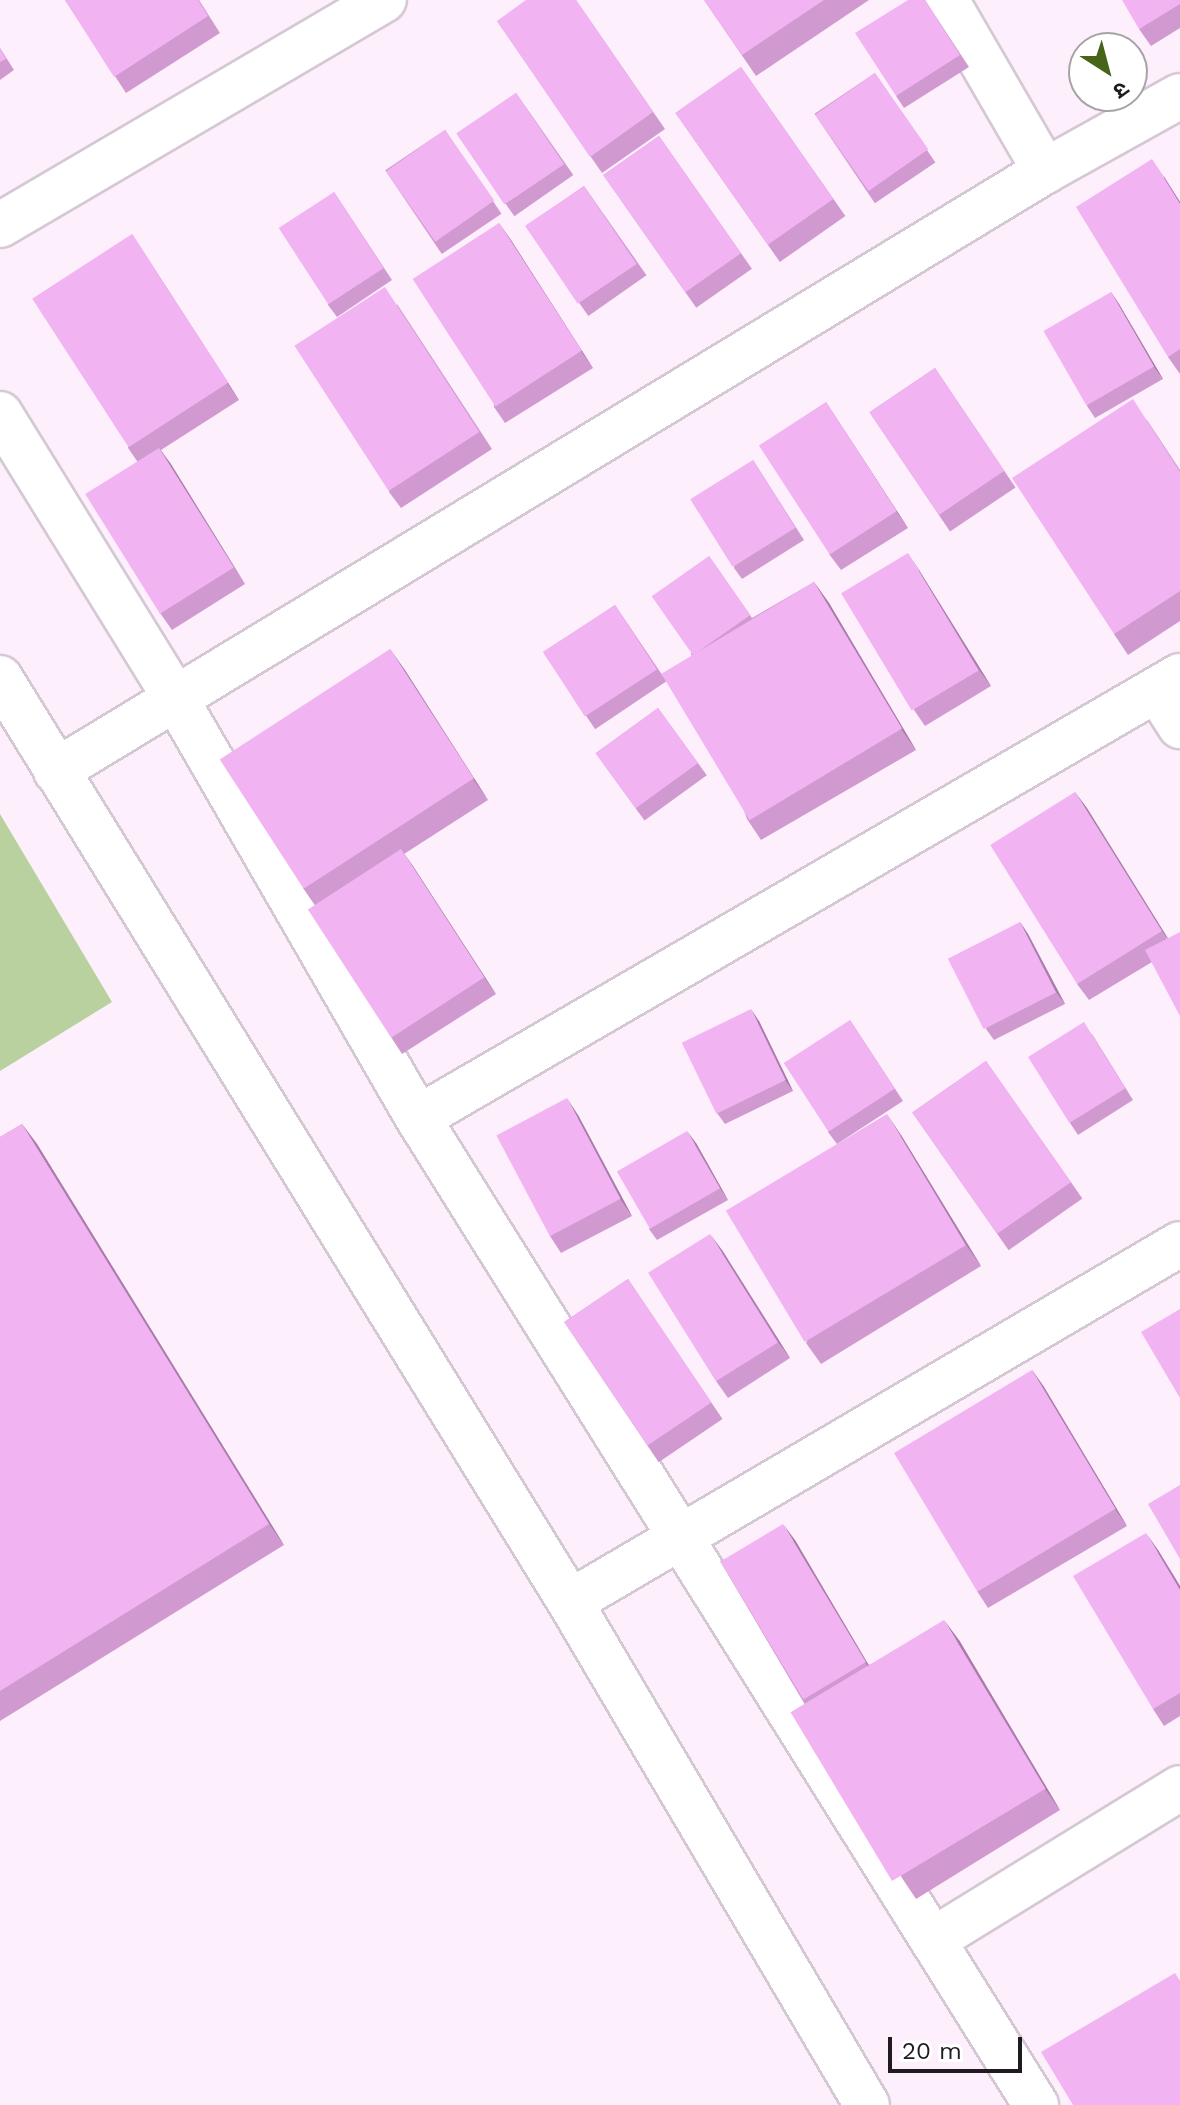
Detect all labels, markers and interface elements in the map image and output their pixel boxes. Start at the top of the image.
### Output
north arrow [1068,32,1148,112]
text: उ [1109,76,1134,104]
scale bar [892,2021,1026,2071]
text: 20 m [902,2037,962,2065]

